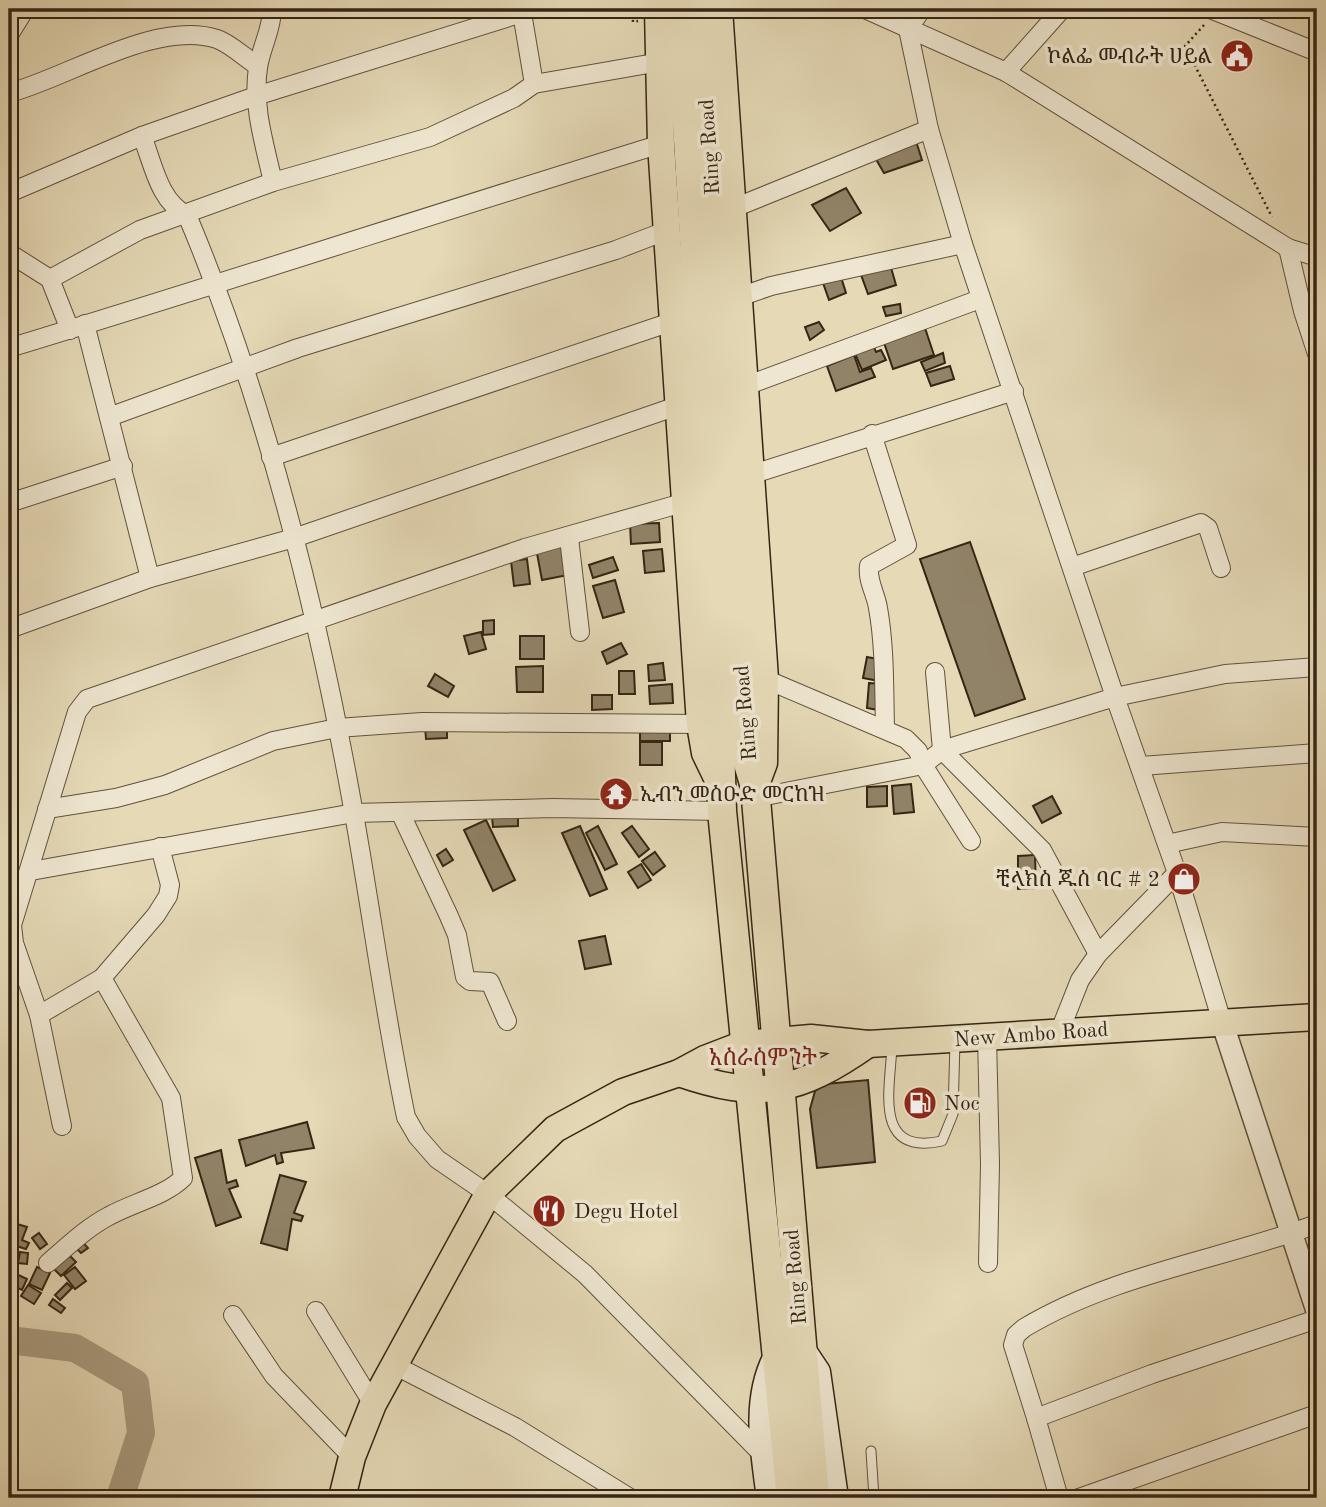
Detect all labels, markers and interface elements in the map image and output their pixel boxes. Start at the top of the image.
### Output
public building icon: ኮልፌ መብራት ሀይል [1218,37,1256,75]
place label: ኮልፌ መብራት ሀይል [1047,45,1212,68]
street label: Ring Road [697,98,724,196]
street label: Ring Road [732,664,761,762]
temple icon: ኢብን መስዑድ መርከዝ [597,775,635,813]
place label: ኢብን መስዑድ መርከዝ [640,785,825,806]
shop icon: ቺላክስ ጁስ ባር # 2 [1165,860,1203,898]
place label: ቺላክስ ጁስ ባር # 2 [995,869,1160,891]
street label: New Ambo Road [953,1020,1109,1051]
district label: አስራስምንት [709,1045,817,1070]
fuel station icon: Noc [901,1084,939,1122]
place label: Noc [944,1094,980,1115]
restaurant icon: Degu Hotel [530,1192,568,1230]
place label: Degu Hotel [574,1202,678,1223]
street label: Ring Road [782,1228,811,1326]

